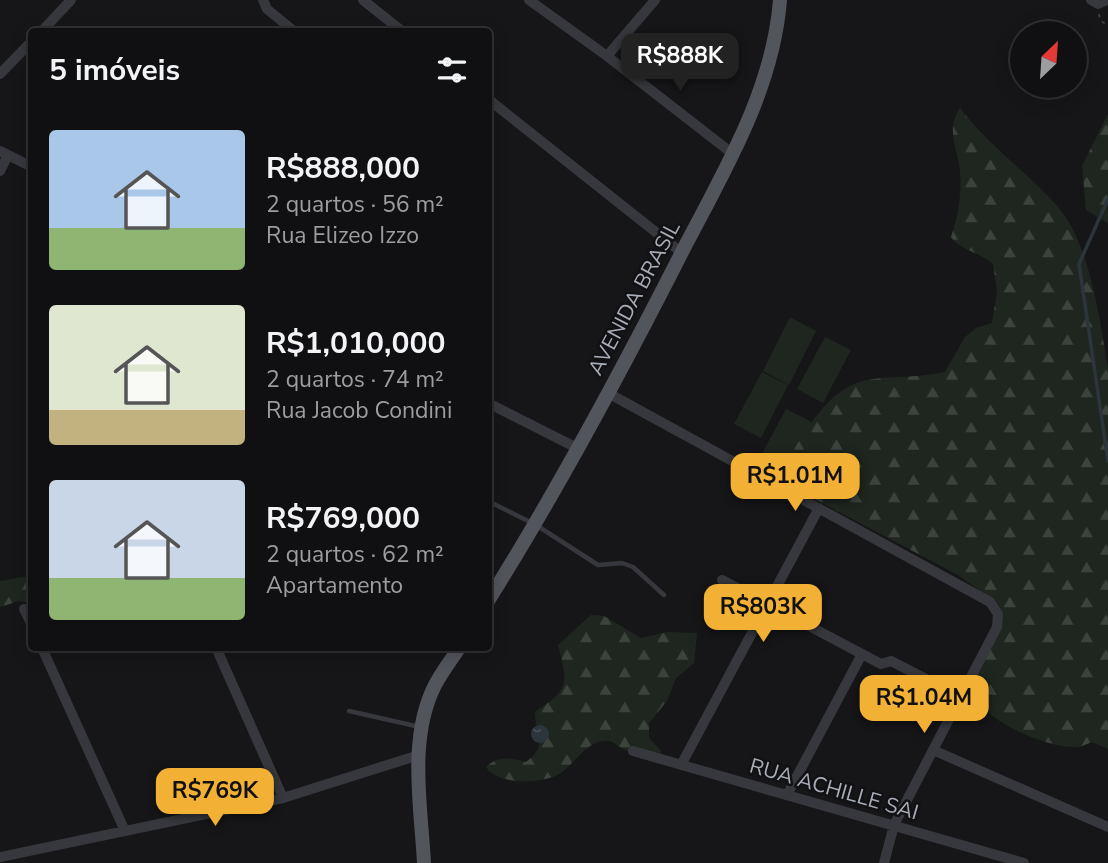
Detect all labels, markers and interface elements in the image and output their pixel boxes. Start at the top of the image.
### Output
north arrow [1010,21,1087,98]
map controls [1010,21,1087,98]
pin: R$888K [623,34,737,93]
text: R$888K [637,40,723,71]
text: 5 imóveis [49,50,180,91]
icon: filters [433,51,471,89]
text: R$888,000 [266,148,420,189]
icon: home [105,158,189,242]
text: 2 quartos · 56 m² [266,189,444,220]
street label: AVENIDA BRASIL [582,216,687,380]
text: Rua Elizeo Izzo [266,220,419,251]
text: R$1,010,000 [266,323,445,364]
icon: home [105,333,189,417]
text: 2 quartos · 74 m² [266,364,444,395]
text: Rua Jacob Condini [266,395,452,426]
pin: R$1.01M [730,454,860,513]
text: R$1.01M [747,460,843,491]
text: R$769,000 [266,498,420,539]
icon: home [105,508,189,592]
text: 2 quartos · 62 m² [266,539,444,570]
text: Apartamento [266,570,403,601]
pin: R$803K [706,584,820,644]
text: R$803K [720,591,806,622]
pin: R$1.04M [859,676,989,735]
text: R$1.04M [876,682,972,713]
street label: RUA ACHILLE SAI [746,751,922,827]
pin: R$769K [158,768,272,828]
text: R$769K [172,775,258,806]

